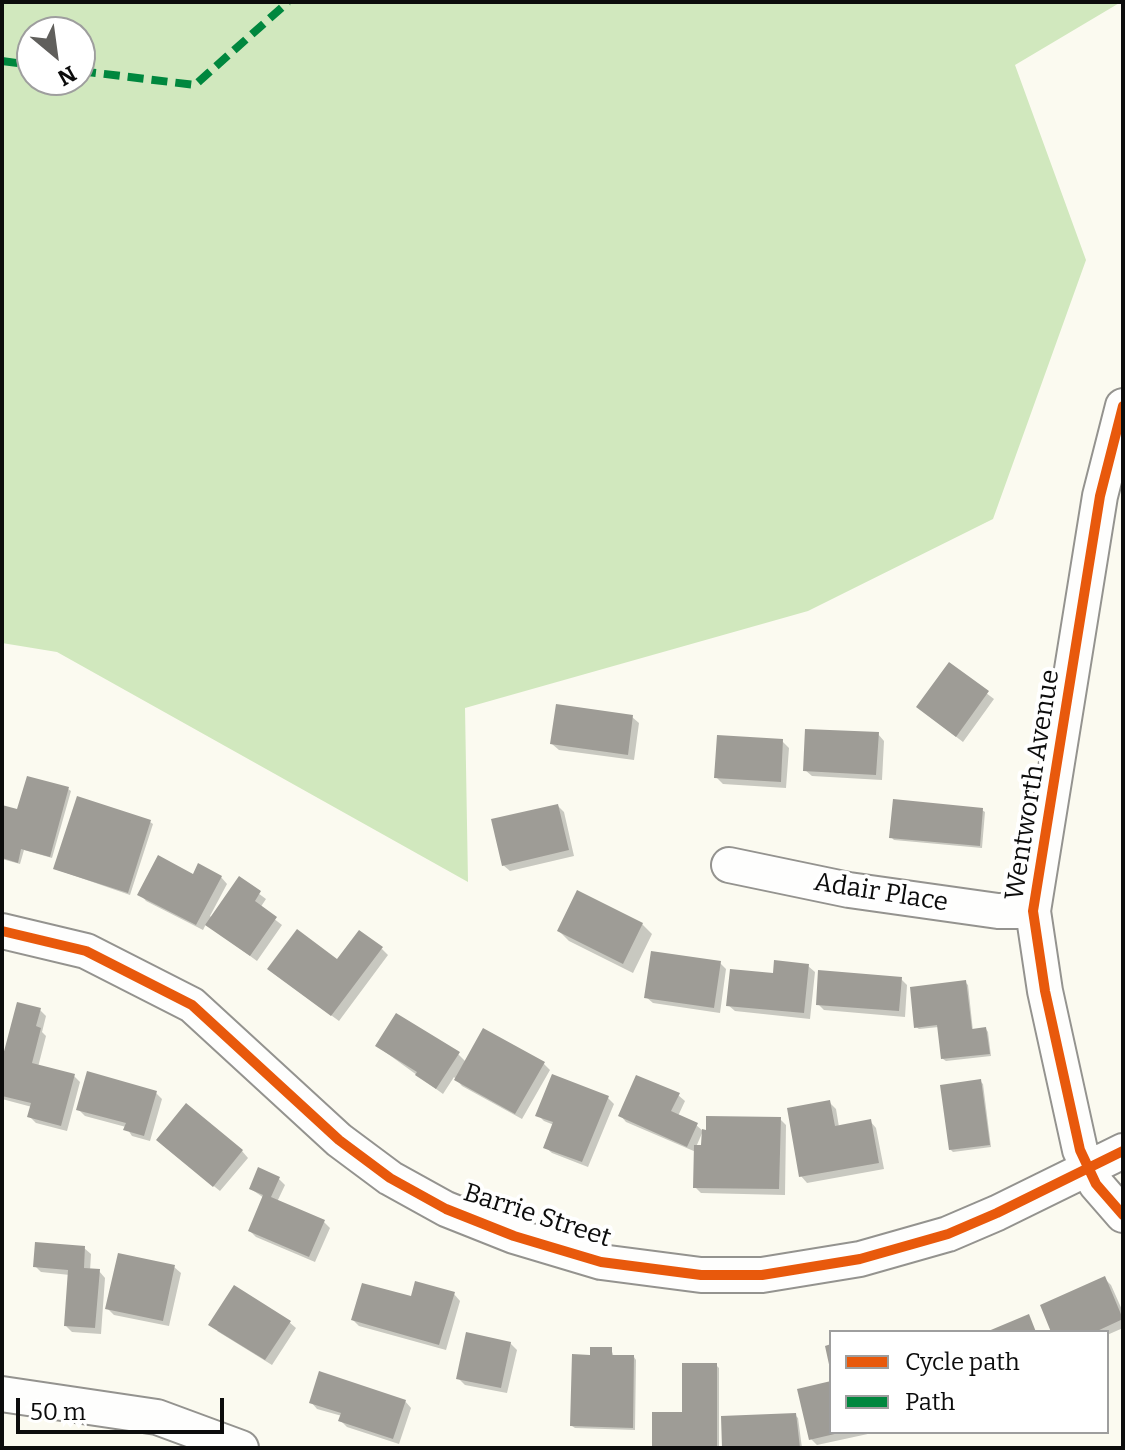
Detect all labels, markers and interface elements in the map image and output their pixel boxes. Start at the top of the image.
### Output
north arrow [16,16,96,96]
text: N [53,60,81,92]
street label: Wentworth Avenue [999,667,1067,903]
street label: Adair Place [812,867,950,919]
street label: Barrie Street [459,1177,615,1255]
legend [829,1330,1109,1434]
text: Cycle path [905,1348,1020,1376]
scale bar [20,1382,228,1432]
text: Path [905,1388,955,1416]
text: 50 m [30,1398,86,1426]

